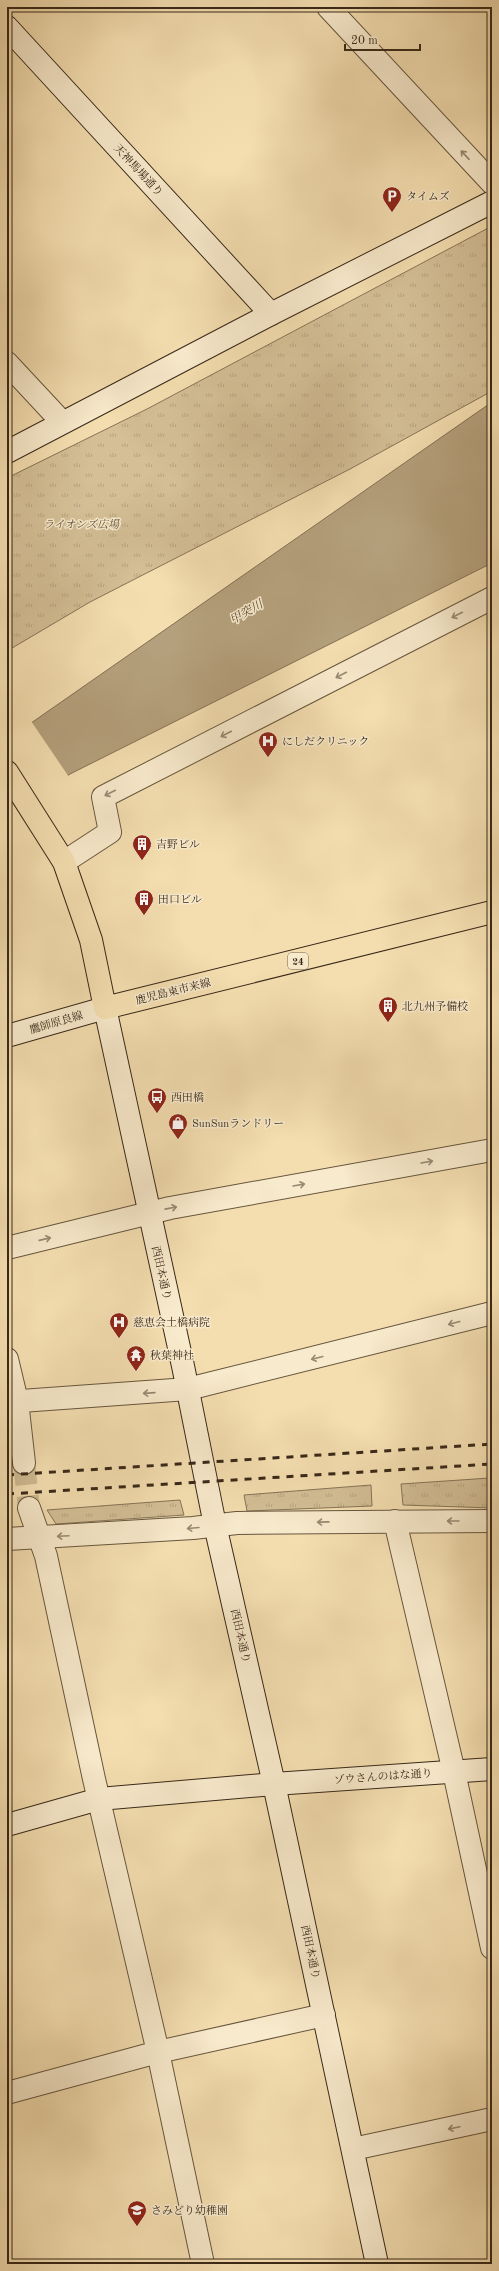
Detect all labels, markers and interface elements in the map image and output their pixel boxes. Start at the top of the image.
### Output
scale bar [345,26,420,52]
text: 20 m [351,35,378,47]
street label: 天神馬場通り [111,142,166,199]
one-way arrow [461,150,470,160]
parking icon: タイムズ [381,185,403,213]
place label: タイムズ [406,190,450,203]
park label: ライオンズ広場 [43,518,120,531]
water label: 甲突川 [227,596,267,627]
one-way arrow [451,612,463,620]
one-way arrow [336,671,348,679]
one-way arrow [220,730,232,738]
hospital icon: にしだクリニック [257,730,279,758]
place label: にしだクリニック [282,736,369,748]
one-way arrow [104,790,116,797]
building icon: 吉野ビル [131,833,153,861]
place label: 吉野ビル [156,838,200,851]
building icon: 田口ビル [133,888,155,916]
place label: 田口ビル [158,894,202,906]
road number: 24 [288,953,308,969]
street label: 鹿児島東市来線 [134,976,212,1007]
building icon: 北九州予備校 [377,995,399,1023]
place label: 北九州予備校 [402,1000,468,1013]
street label: 鷹師原良線 [28,1009,84,1036]
bus stop icon: 西田橋 [146,1086,168,1114]
place label: 西田橋 [171,1091,204,1104]
shop icon: SunSunランドリー [167,1112,189,1140]
place label: SunSunランドリー [192,1118,284,1130]
one-way arrow [420,1157,433,1165]
one-way arrow [292,1181,305,1189]
one-way arrow [164,1204,177,1212]
one-way arrow [38,1234,51,1242]
street label: 西田本通り [149,1245,174,1301]
hospital icon: 慈恵会土橋病院 [108,1311,130,1339]
place label: 慈恵会土橋病院 [133,1316,210,1329]
one-way arrow [448,1320,461,1327]
temple icon: 秋葉神社 [125,1344,147,1372]
place label: 秋葉神社 [150,1349,194,1362]
one-way arrow [311,1355,324,1362]
one-way arrow [143,1390,156,1397]
one-way arrow [447,1517,460,1525]
one-way arrow [317,1518,330,1526]
one-way arrow [187,1524,200,1531]
one-way arrow [57,1532,70,1539]
street label: 西田本通り [228,1608,253,1664]
street label: ゾウさんのはな通り [333,1767,433,1786]
street label: 西田本通り [298,1924,323,1980]
one-way arrow [448,2124,461,2132]
school or university icon: さみどり幼稚園 [126,2199,148,2227]
place label: さみどり幼稚園 [151,2204,228,2217]

